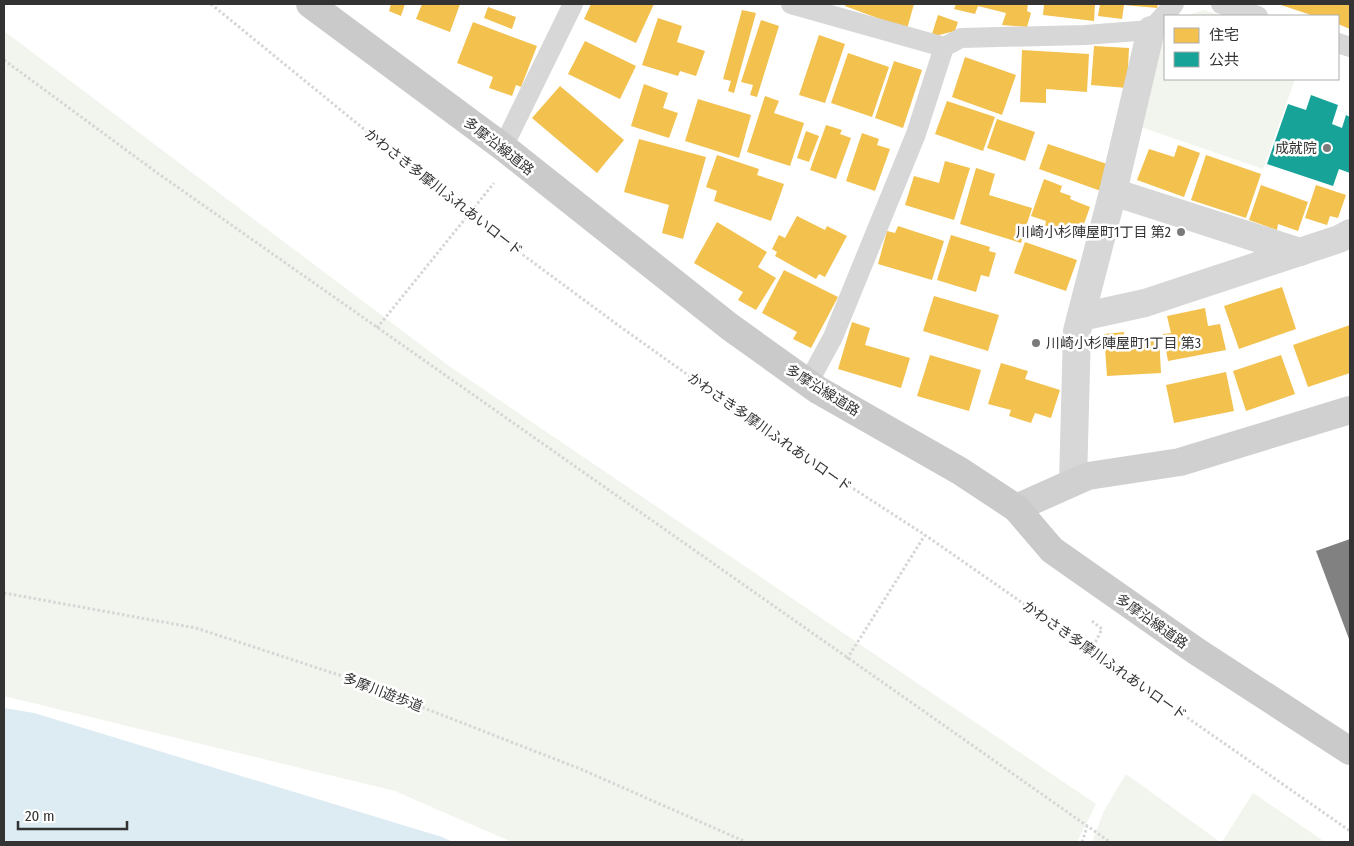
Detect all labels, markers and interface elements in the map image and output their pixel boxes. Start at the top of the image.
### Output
legend [1164,15,1339,80]
text: 住宅 [1209,26,1239,44]
text: 公共 [1209,51,1239,69]
street label: 多摩沿線道路 [460,114,537,179]
street label: かわさき多摩川ふれあいロード [361,125,526,259]
place label: 成就院 [1275,140,1317,157]
marker: 成就院 [1321,142,1333,154]
place label: 川崎小杉陣屋町1丁目 第2 [1016,224,1171,241]
marker: 川崎小杉陣屋町1丁目 第2 [1175,226,1187,238]
place label: 川崎小杉陣屋町1丁目 第3 [1046,335,1201,352]
marker: 川崎小杉陣屋町1丁目 第3 [1030,337,1042,349]
street label: 多摩沿線道路 [783,361,863,420]
street label: かわさき多摩川ふれあいロード [685,369,855,496]
street label: 多摩沿線道路 [1112,590,1191,652]
street label: かわさき多摩川ふれあいロード [1020,597,1190,724]
street label: 多摩川遊歩道 [341,669,425,715]
scale bar [18,798,126,830]
text: 20 m [25,807,55,825]

